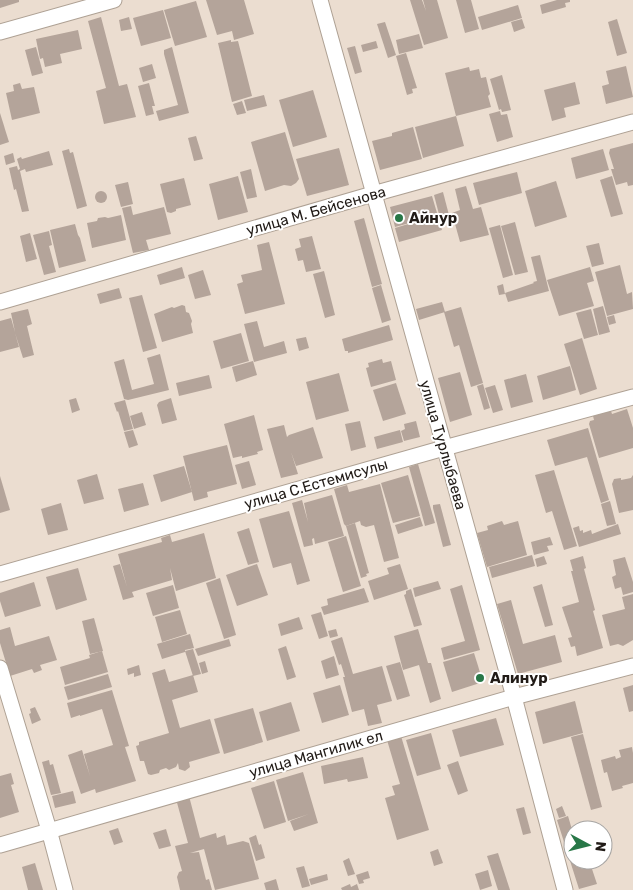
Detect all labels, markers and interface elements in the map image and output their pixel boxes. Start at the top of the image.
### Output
street label: улица М. Бейсенова [244,182,388,240]
place label: Айнур [409,209,457,227]
marker: Айнур [393,212,405,224]
street label: улица Турлыбаева [416,378,470,512]
street label: улица С.Естемисулы [242,455,390,513]
place label: Алинур [490,669,548,687]
marker: Алинур [474,672,486,684]
street label: улица Мангилик ел [247,726,385,782]
north arrow [563,820,613,870]
text: N [591,840,609,853]

